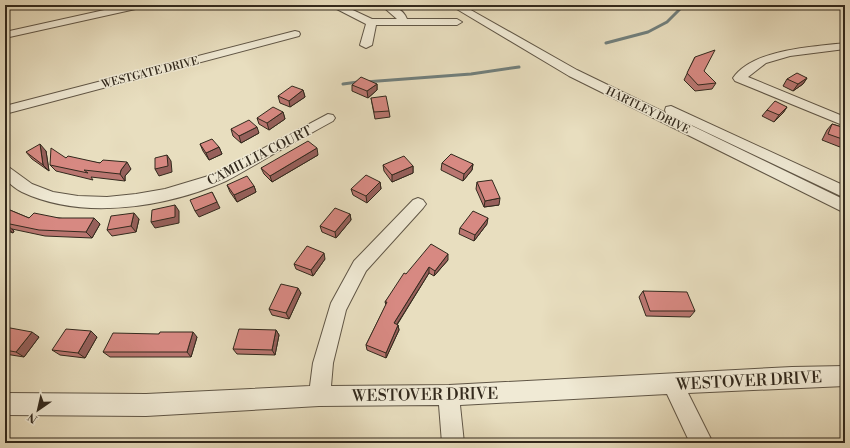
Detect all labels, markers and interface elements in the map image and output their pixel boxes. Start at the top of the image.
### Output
street label: WESTGATE DRIVE [99,54,201,92]
street label: HARTLEY DRIVE [603,84,692,137]
street label: CAMILLIA COURT [205,123,314,189]
street label: WESTOVER DRIVE [674,367,823,395]
street label: WESTOVER DRIVE [351,384,498,406]
north arrow [18,390,58,430]
text: N [25,409,40,426]

